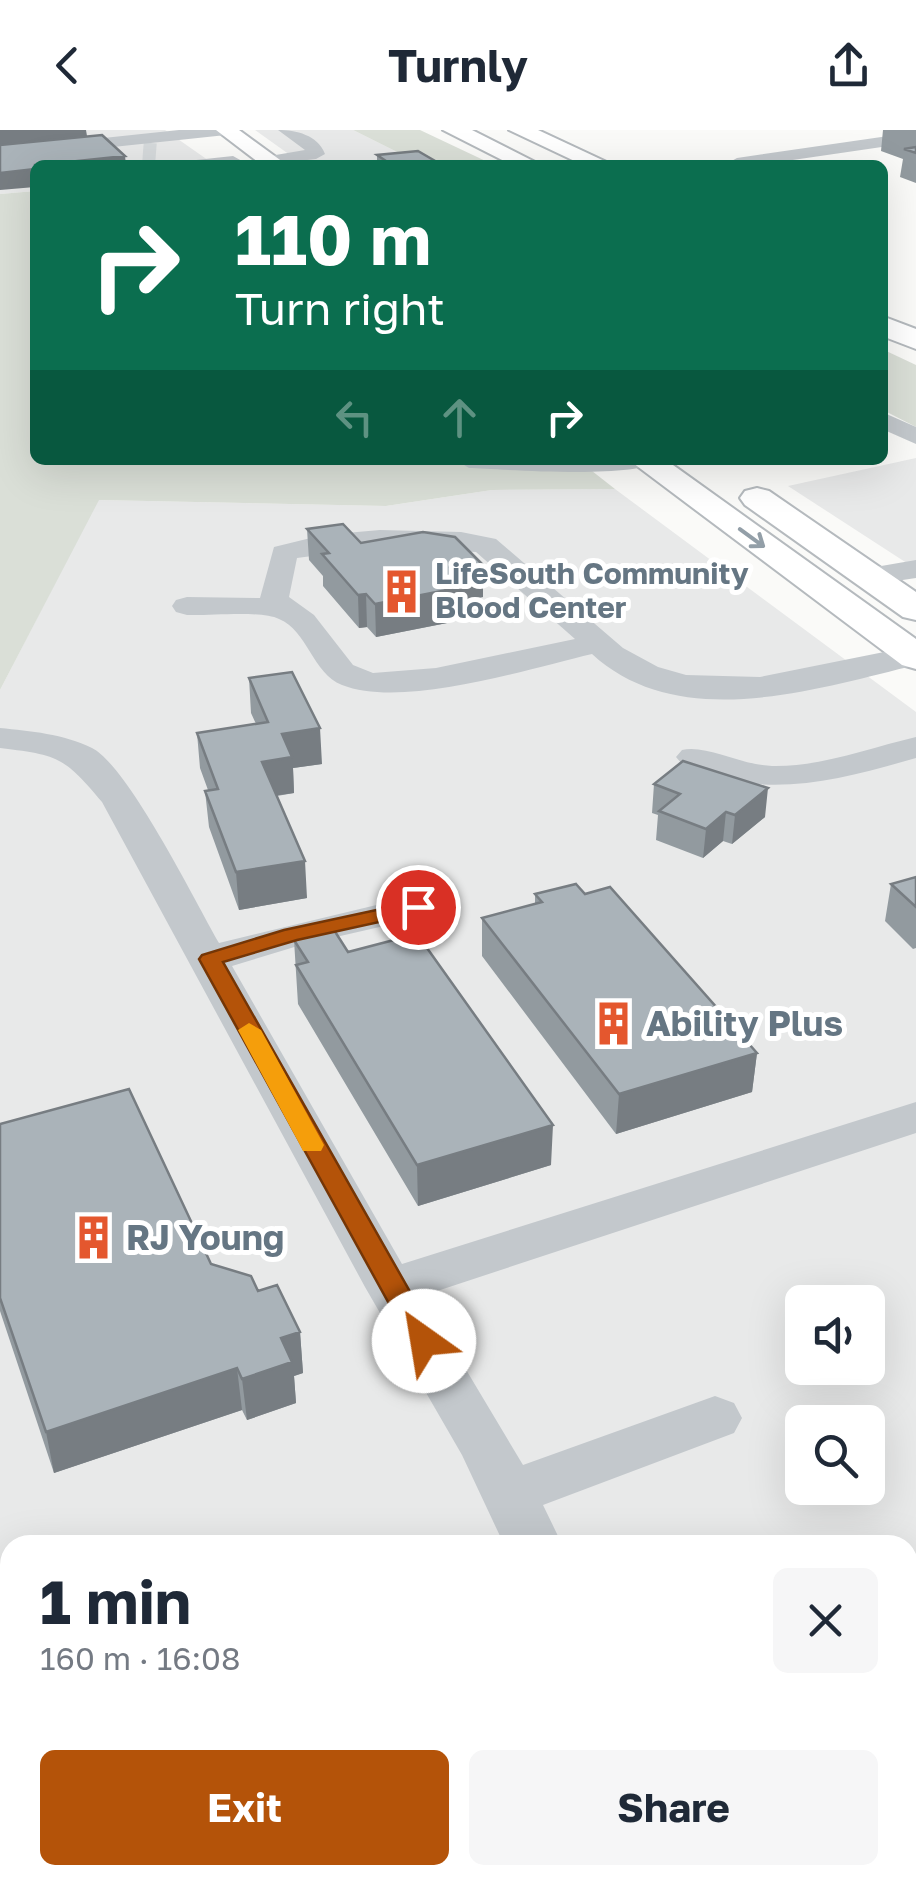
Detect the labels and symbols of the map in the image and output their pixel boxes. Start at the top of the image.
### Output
one-way arrow [737,527,765,548]
place label: LifeSouth Community Blood Center [435,555,749,625]
building icon: LifeSouth Community Blood Center [378,567,426,615]
pin [376,865,461,950]
building icon: Ability Plus [589,1000,637,1048]
place label: Ability Plus [646,1002,843,1044]
building icon: RJ Young [69,1214,117,1262]
place label: RJ Young [126,1216,284,1258]
position arrow [372,1289,476,1393]

